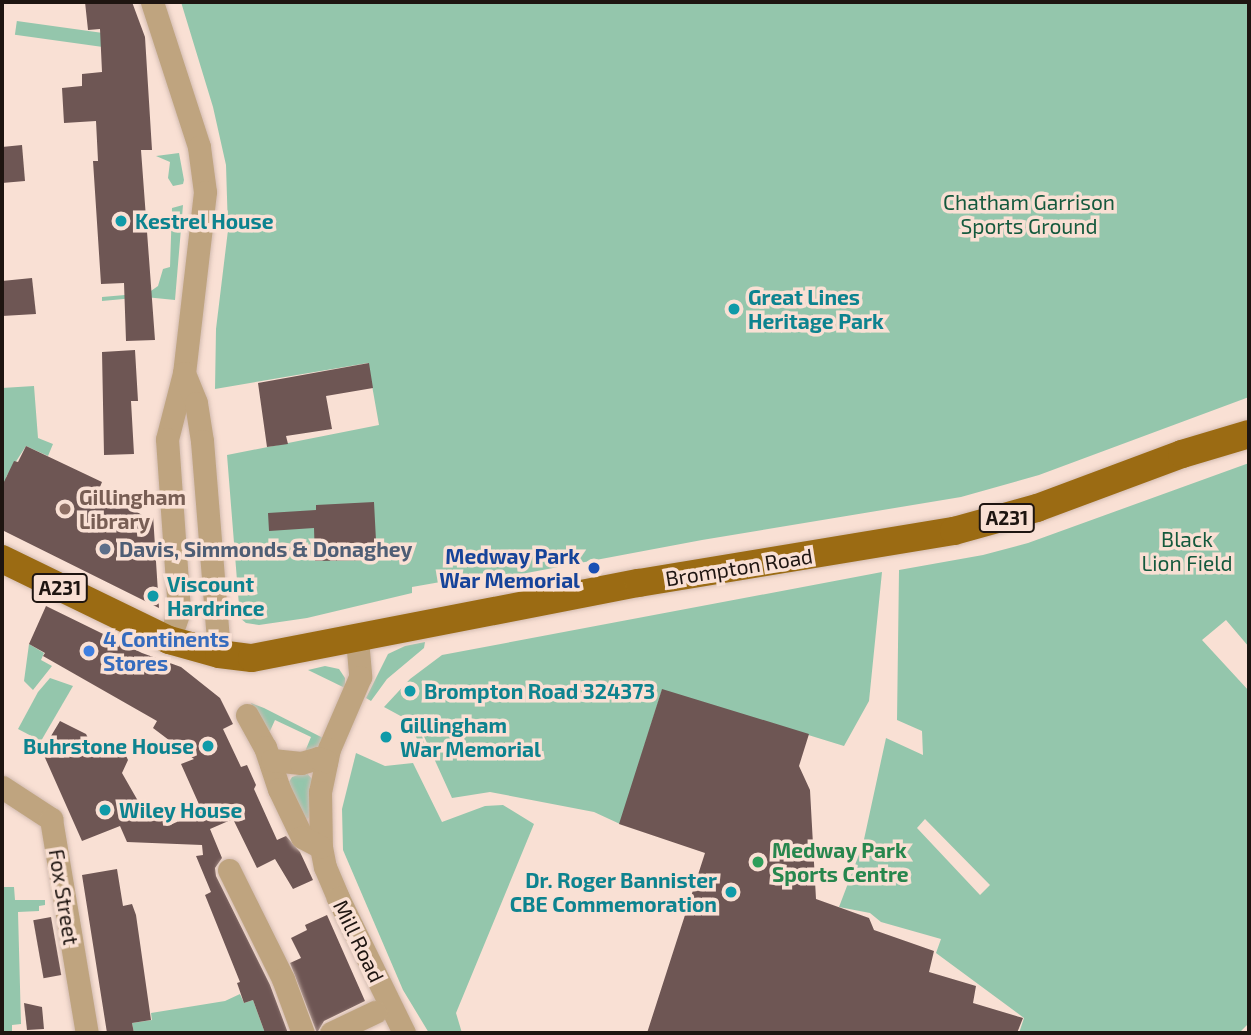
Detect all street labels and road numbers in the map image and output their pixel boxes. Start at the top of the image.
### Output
road number: A231 [977,503,1037,534]
street label: Brompton Road [664,543,814,591]
road number: A231 [30,572,90,604]
street label: Fox Street [44,847,84,947]
street label: Mill Road [328,895,390,987]

